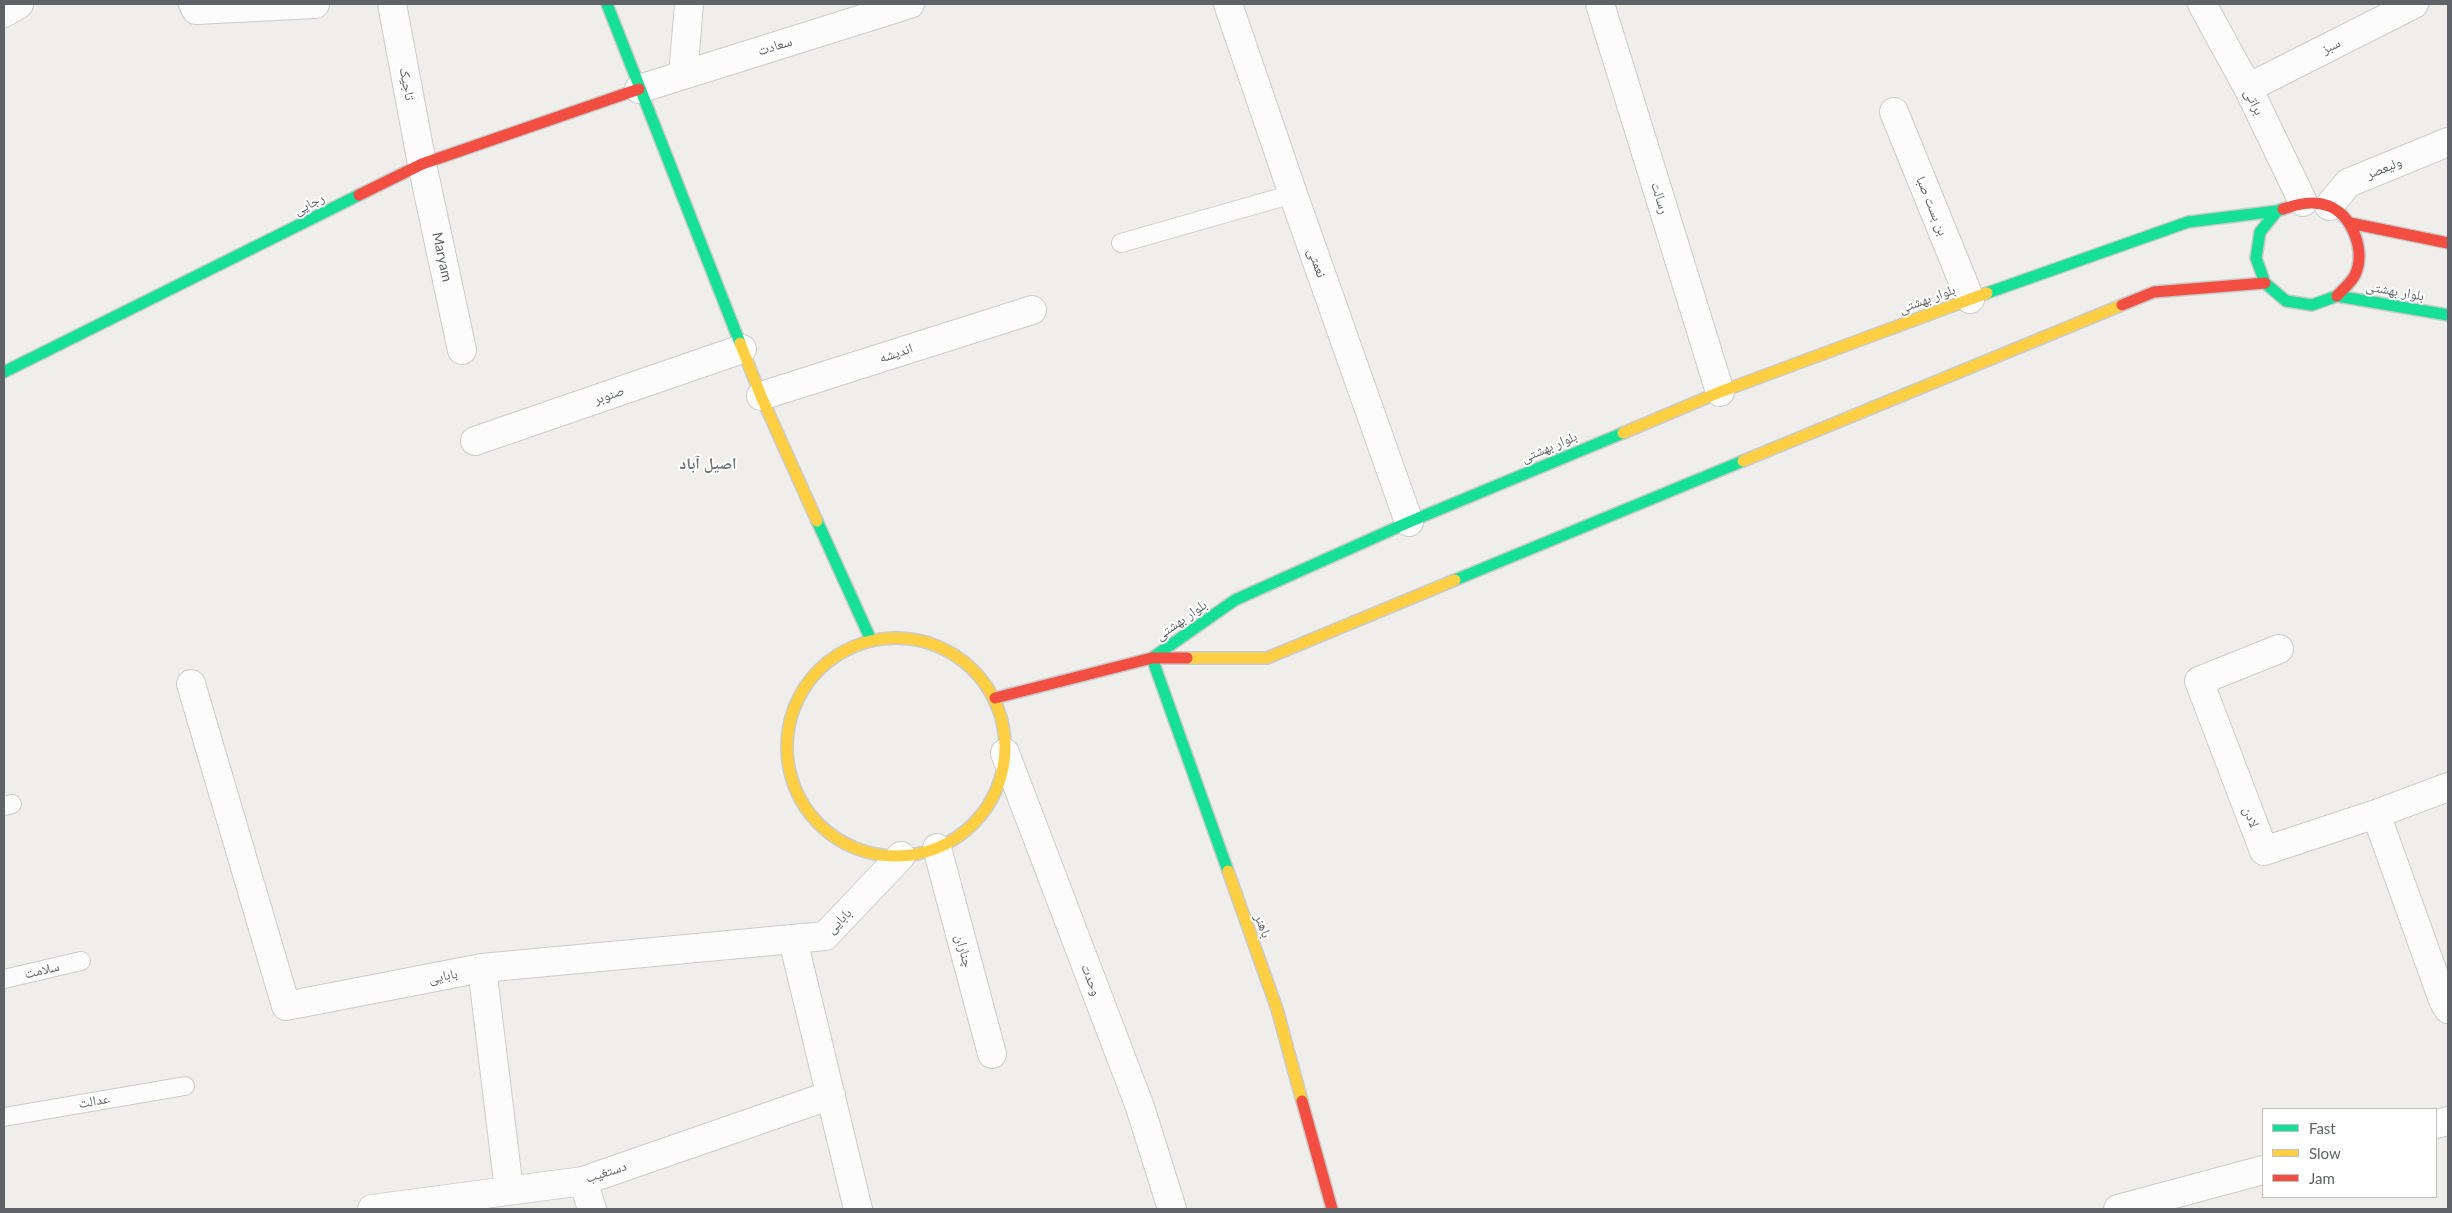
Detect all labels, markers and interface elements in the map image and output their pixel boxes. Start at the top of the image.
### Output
street label: سعادت [756,33,794,59]
street label: سبز [2319,34,2343,58]
street label: تاجیک [396,66,418,102]
street label: براتی [2240,86,2268,118]
street label: ولیعصر [2364,153,2404,183]
street label: بن بست صبا [1913,174,1951,238]
street label: رسالت [1647,180,1673,216]
street label: رجایی [291,189,327,219]
street label: Maryam [429,231,455,283]
street label: نعمتی [1304,246,1330,280]
street label: بلوار بهشتی [2364,278,2426,304]
street label: بلوار بهشتی [1896,281,1958,317]
street label: اندیشه [877,340,915,366]
street label: صنوبر [592,382,626,408]
street label: بلوار بهشتی [1518,428,1580,466]
district label: اصیل آباد [679,454,737,474]
street label: بلوار بهشتی [1152,596,1210,644]
street label: لادن [2239,804,2263,830]
street label: بابایی [823,905,855,937]
street label: باهنر [1251,912,1275,940]
street label: چناران [952,933,976,969]
street label: سلامت [23,958,61,982]
street label: وحدت [1077,962,1105,998]
street label: بابایی [427,965,459,987]
street label: عدالت [77,1090,111,1112]
legend [2262,1108,2437,1198]
text: Fast [2309,1119,2336,1137]
text: Slow [2309,1144,2341,1162]
street label: دستغیب [583,1157,629,1187]
text: Jam [2309,1169,2335,1187]

